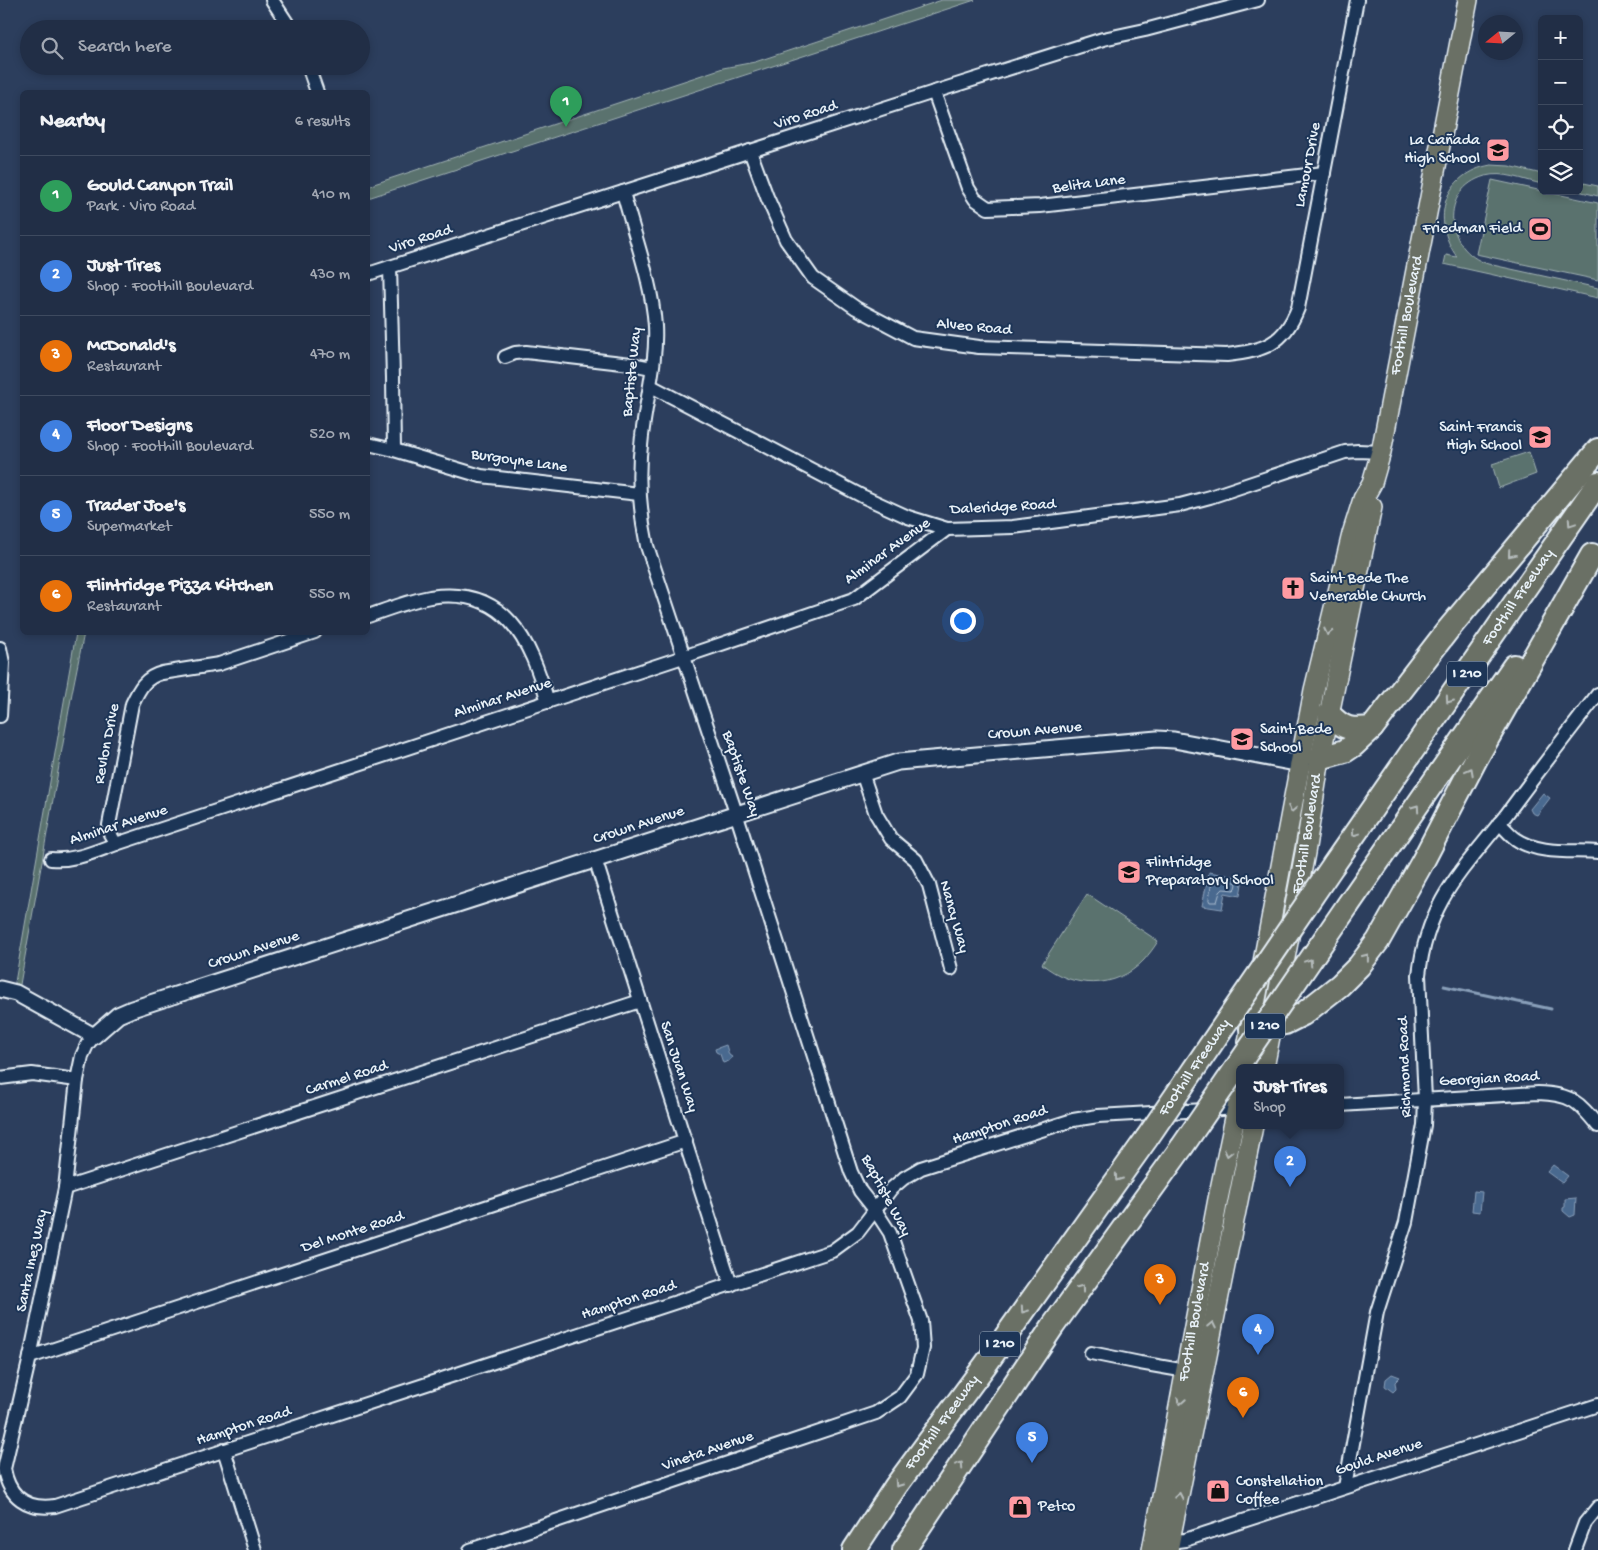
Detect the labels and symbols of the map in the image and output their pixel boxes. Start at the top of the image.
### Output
north arrow [1478,15,1523,60]
pin: 1 [550,86,582,127]
street label: Viro Road [771,96,841,135]
street label: Lamour Drive [1291,120,1327,209]
place label: La Cañada High School [1404,132,1481,169]
school or university icon: La Cañada High School [1485,137,1511,163]
street label: Belita Lane [1051,171,1127,199]
sports icon: Friedman Field [1527,216,1553,242]
street label: Viro Road [386,220,456,259]
place label: Friedman Field [1422,220,1524,239]
street label: Foothill Boulevard [1386,253,1428,378]
street label: Alveo Road [936,315,1014,341]
street label: Baptiste Way [619,326,647,419]
place label: Saint Francis High School [1439,419,1523,456]
school or university icon: Saint Francis High School [1527,424,1553,450]
street label: Burgoyne Lane [469,446,569,478]
street label: Daleridge Road [949,496,1058,520]
street label: Alminar Avenue [841,514,935,590]
one-way arrow [1567,518,1577,527]
street label: Foothill Freeway [1478,545,1559,651]
one-way arrow [1508,549,1517,558]
place label: Saint Bede The Venerable Church [1309,570,1426,607]
church icon: Saint Bede The Venerable Church [1280,575,1306,601]
your location [950,608,976,634]
one-way arrow [1323,628,1334,637]
road number: I 210 [1447,662,1487,686]
street label: Alminar Avenue [452,674,555,724]
one-way arrow [1446,694,1455,704]
street label: Revlon Drive [91,701,125,786]
street label: Crown Avenue [987,718,1084,746]
place label: Saint Bede School [1260,721,1333,758]
school or university icon: Saint Bede School [1229,726,1255,752]
street label: Baptiste Way [716,728,764,820]
one-way arrow [1464,768,1474,777]
street label: Foothill Boulevard [1288,771,1327,896]
street label: Alminar Avenue [68,801,171,851]
street label: Crown Avenue [591,802,688,850]
one-way arrow [1410,804,1419,813]
one-way arrow [1287,805,1297,813]
one-way arrow [1352,828,1361,837]
place label: Flintridge Preparatory School [1145,854,1274,891]
school or university icon: Flintridge Preparatory School [1116,859,1142,885]
street label: Nancy Way [934,879,972,955]
street label: Crown Avenue [206,927,303,975]
one-way arrow [1360,954,1368,963]
one-way arrow [1303,958,1312,968]
road number: I 210 [1245,1014,1285,1038]
street label: Richmond Road [1395,1014,1417,1118]
street label: Foothill Freeway [1154,1015,1235,1121]
street label: San Juan Way [654,1019,702,1115]
street label: Carmel Road [304,1056,392,1101]
street label: Georgian Road [1439,1068,1541,1092]
street label: Hampton Road [950,1101,1051,1150]
pin: 2 [1274,1146,1306,1187]
one-way arrow [1223,1149,1234,1158]
street label: Baptiste Way [855,1151,915,1240]
one-way arrow [1115,1172,1124,1182]
street label: Del Monte Road [298,1207,408,1259]
street label: Santa Inez Way [13,1208,53,1314]
street label: Foothill Boulevard [1174,1259,1216,1384]
pin: 3 [1144,1264,1176,1305]
street label: Hampton Road [579,1276,680,1325]
one-way arrow [1075,1284,1084,1294]
one-way arrow [1021,1305,1030,1314]
pin: 4 [1242,1314,1274,1355]
one-way arrow [1206,1321,1217,1330]
road number: I 210 [980,1332,1020,1356]
street label: Foothill Freeway [901,1371,984,1475]
pin: 6 [1227,1377,1259,1418]
one-way arrow [1176,1396,1186,1405]
street label: Hampton Road [194,1402,295,1451]
pin: 5 [1016,1422,1048,1463]
street label: Vineta Avenue [659,1427,757,1477]
street label: Gould Avenue [1333,1435,1426,1481]
one-way arrow [954,1462,963,1471]
place label: Constellation Coffee [1236,1473,1323,1510]
one-way arrow [895,1478,903,1487]
shop icon: Constellation Coffee [1205,1478,1231,1504]
one-way arrow [1173,1491,1183,1500]
shop icon: Petco [1007,1494,1033,1520]
place label: Petco [1037,1498,1075,1517]

